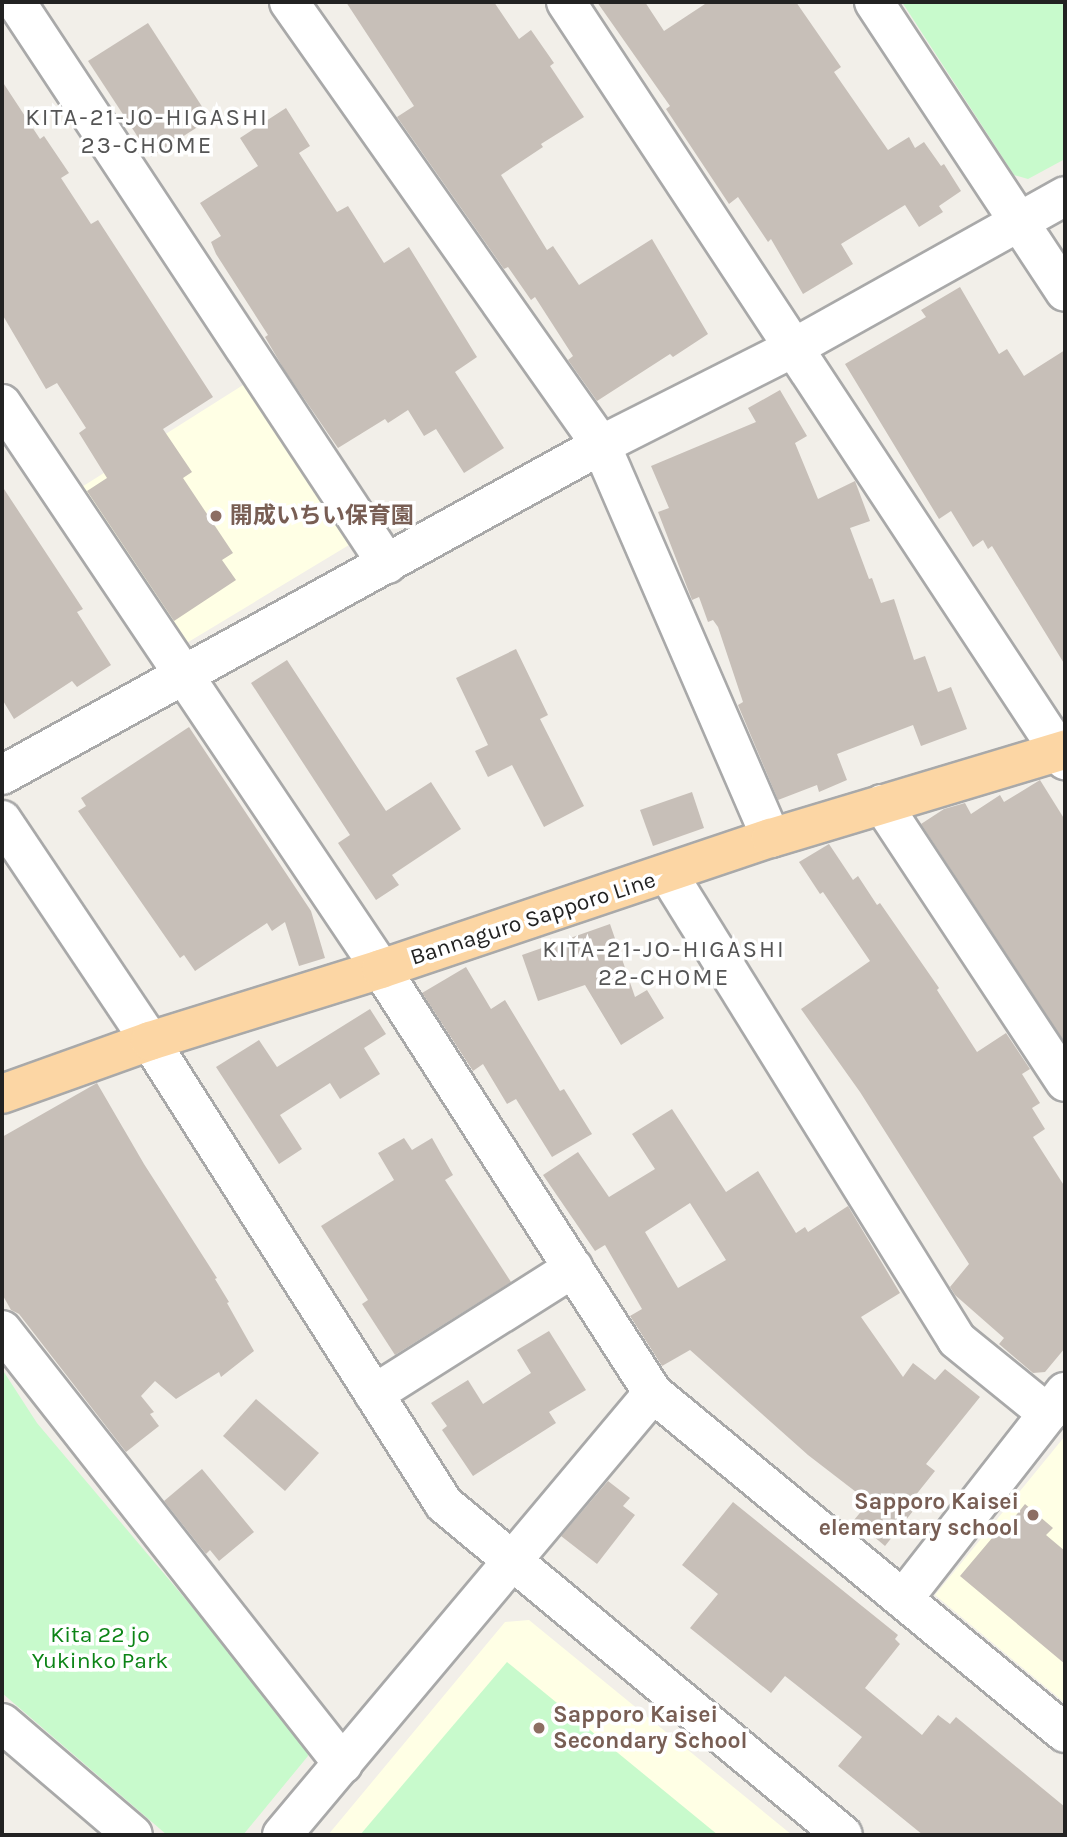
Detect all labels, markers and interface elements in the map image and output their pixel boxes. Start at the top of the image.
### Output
district label: KITA-21-JO-HIGASHI 23-CHOME [28,104,266,160]
place label: 開成いちい保育園 [230,502,414,530]
marker: 開成いちい保育園 [208,508,224,524]
street label: Bannaguro Sapporo Line [407,866,659,972]
district label: KITA-21-JO-HIGASHI 22-CHOME [545,936,783,992]
place label: Sapporo Kaisei elementary school [819,1488,1019,1542]
marker: Sapporo Kaisei elementary school [1025,1507,1041,1523]
park label: Kita 22 jo Yukinko Park [32,1621,168,1675]
place label: Sapporo Kaisei Secondary School [553,1701,748,1755]
marker: Sapporo Kaisei Secondary School [531,1720,547,1736]

